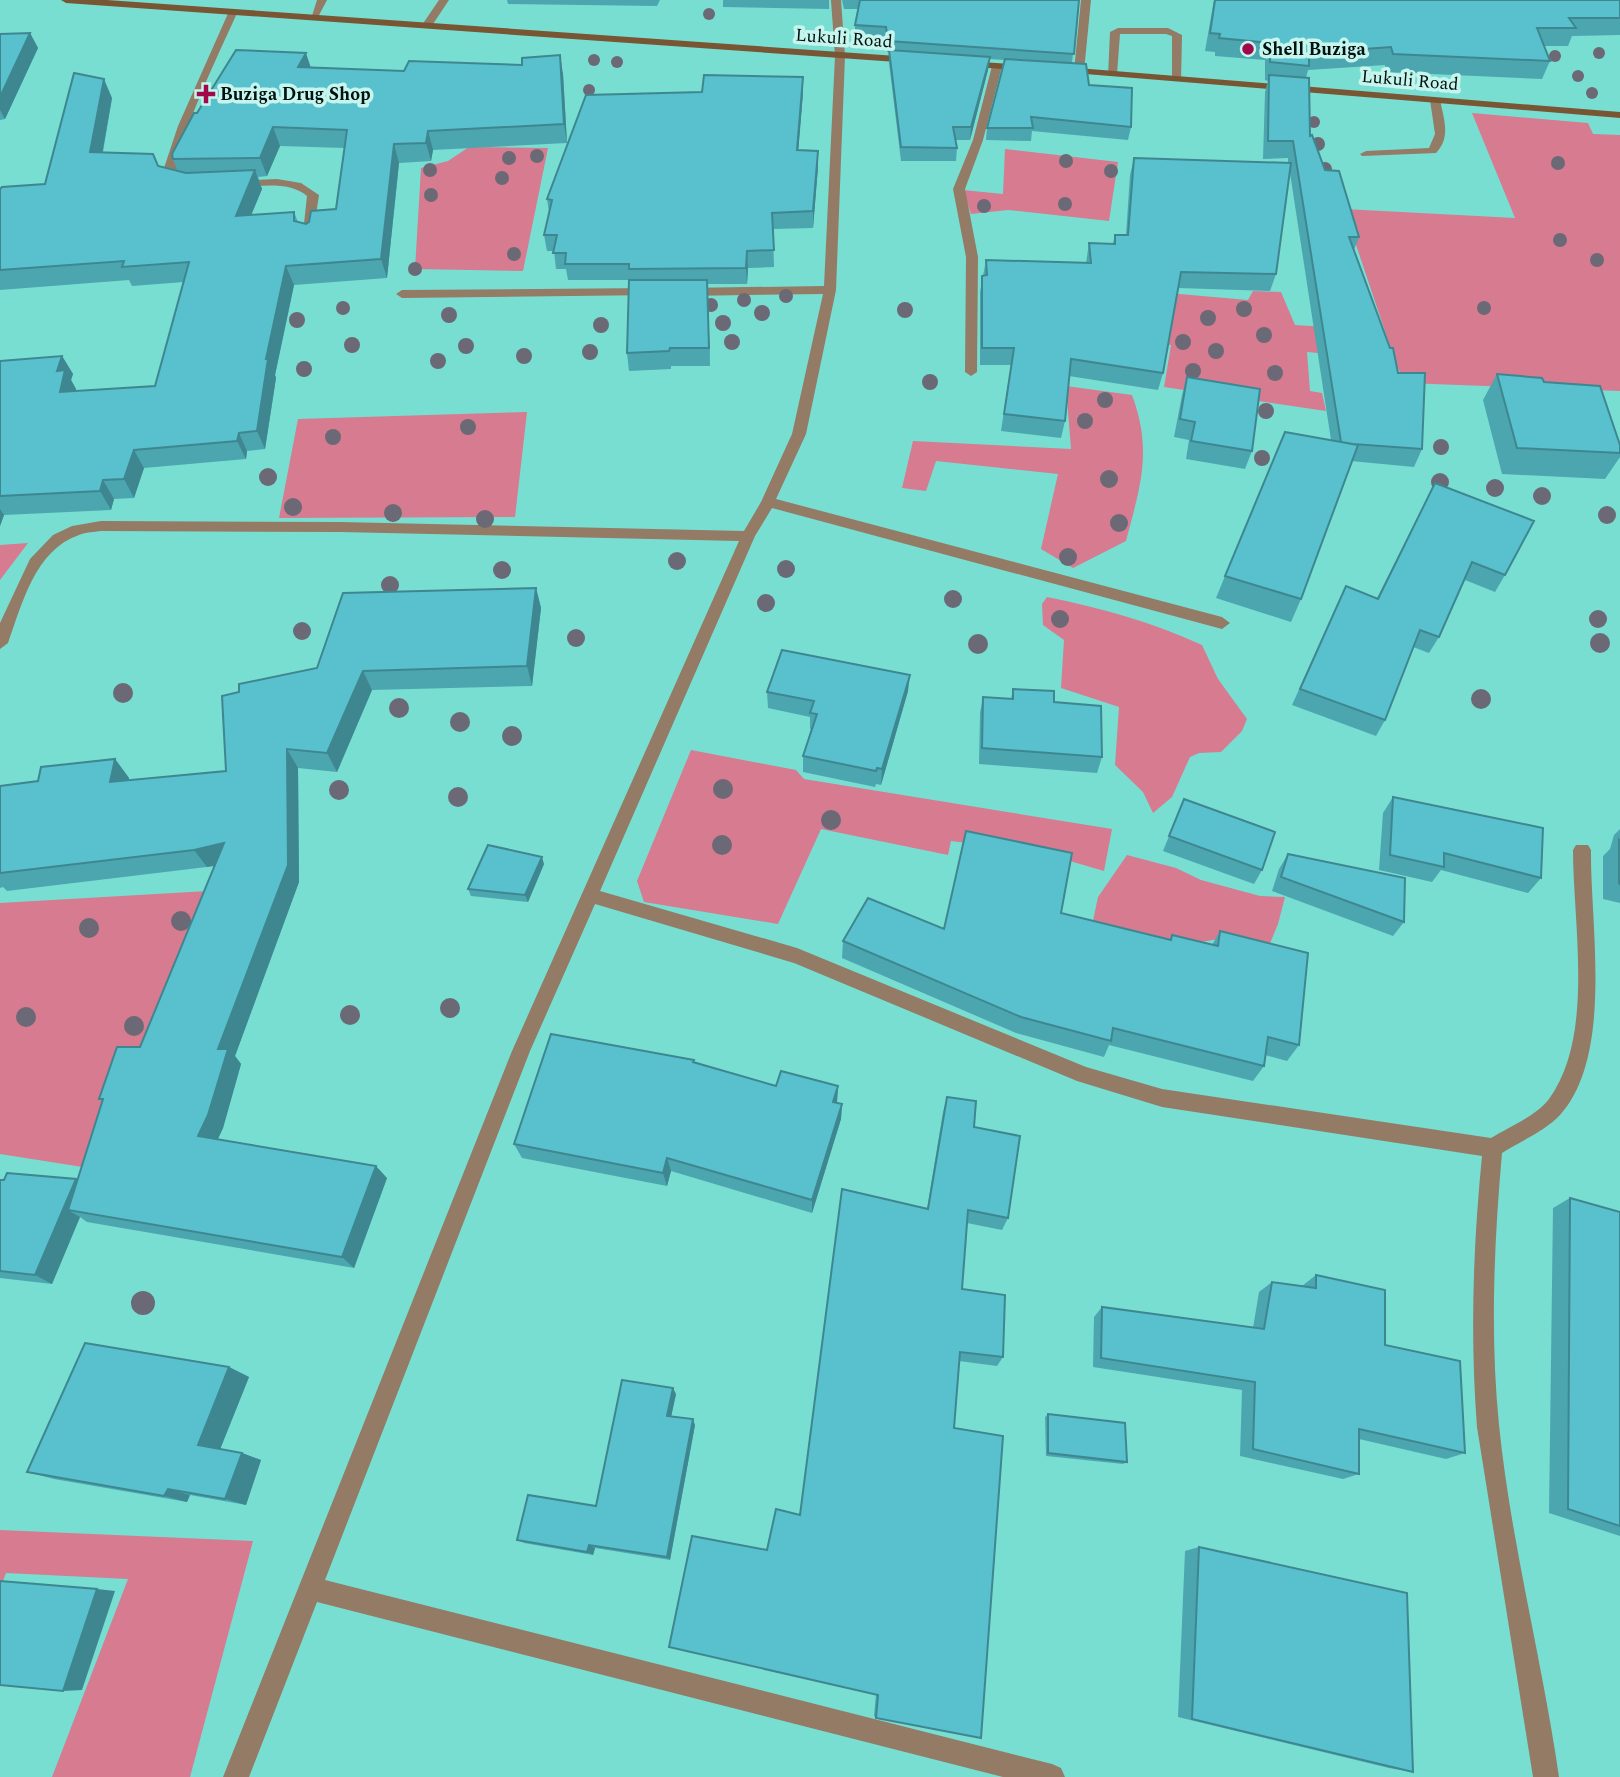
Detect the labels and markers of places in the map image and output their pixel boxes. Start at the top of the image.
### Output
place label: Shell Buziga [1262,36,1367,63]
marker: Shell Buziga [1240,41,1256,57]
place label: Buziga Drug Shop [220,81,371,108]
marker: Buziga Drug Shop [198,86,214,102]

